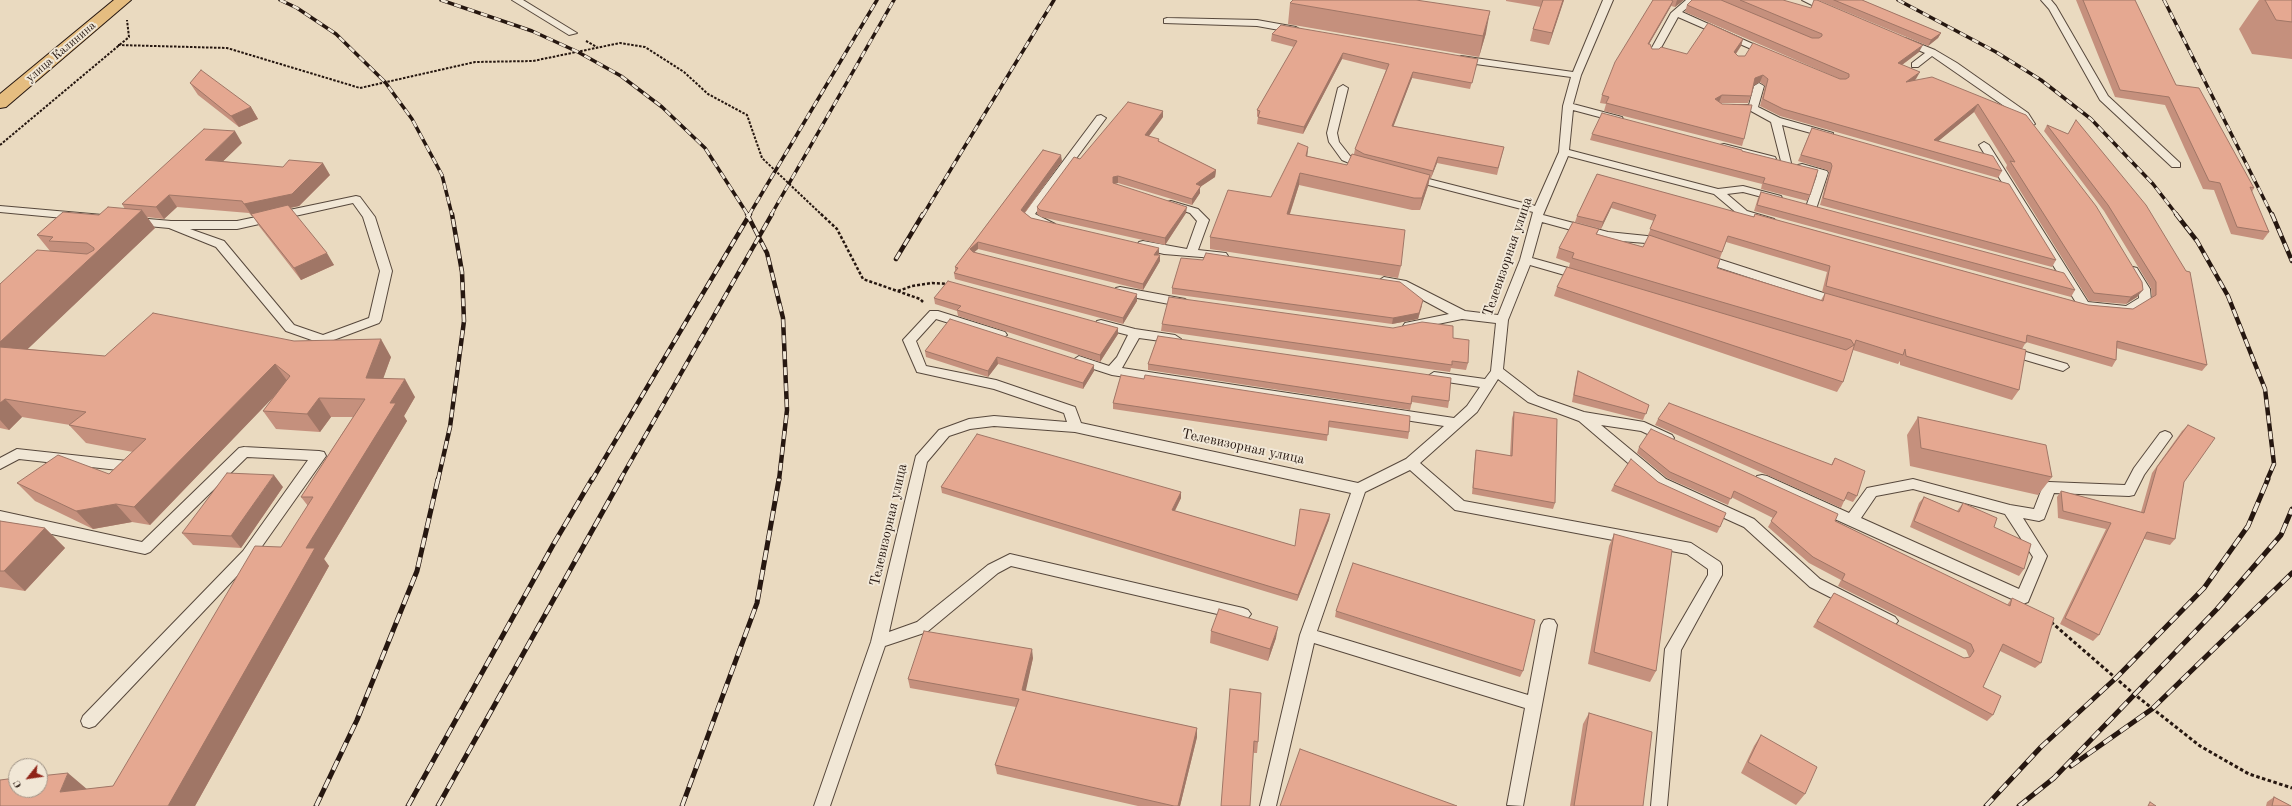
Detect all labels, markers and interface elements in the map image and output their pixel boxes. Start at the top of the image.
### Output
street label: улица Калинина [23,19,99,85]
street label: Телевизорная улица [1480,195,1536,319]
street label: Телевизорная улица [1180,426,1306,468]
street label: Телевизорная улица [867,462,911,588]
north arrow [8,758,48,798]
text: С [11,778,25,790]

